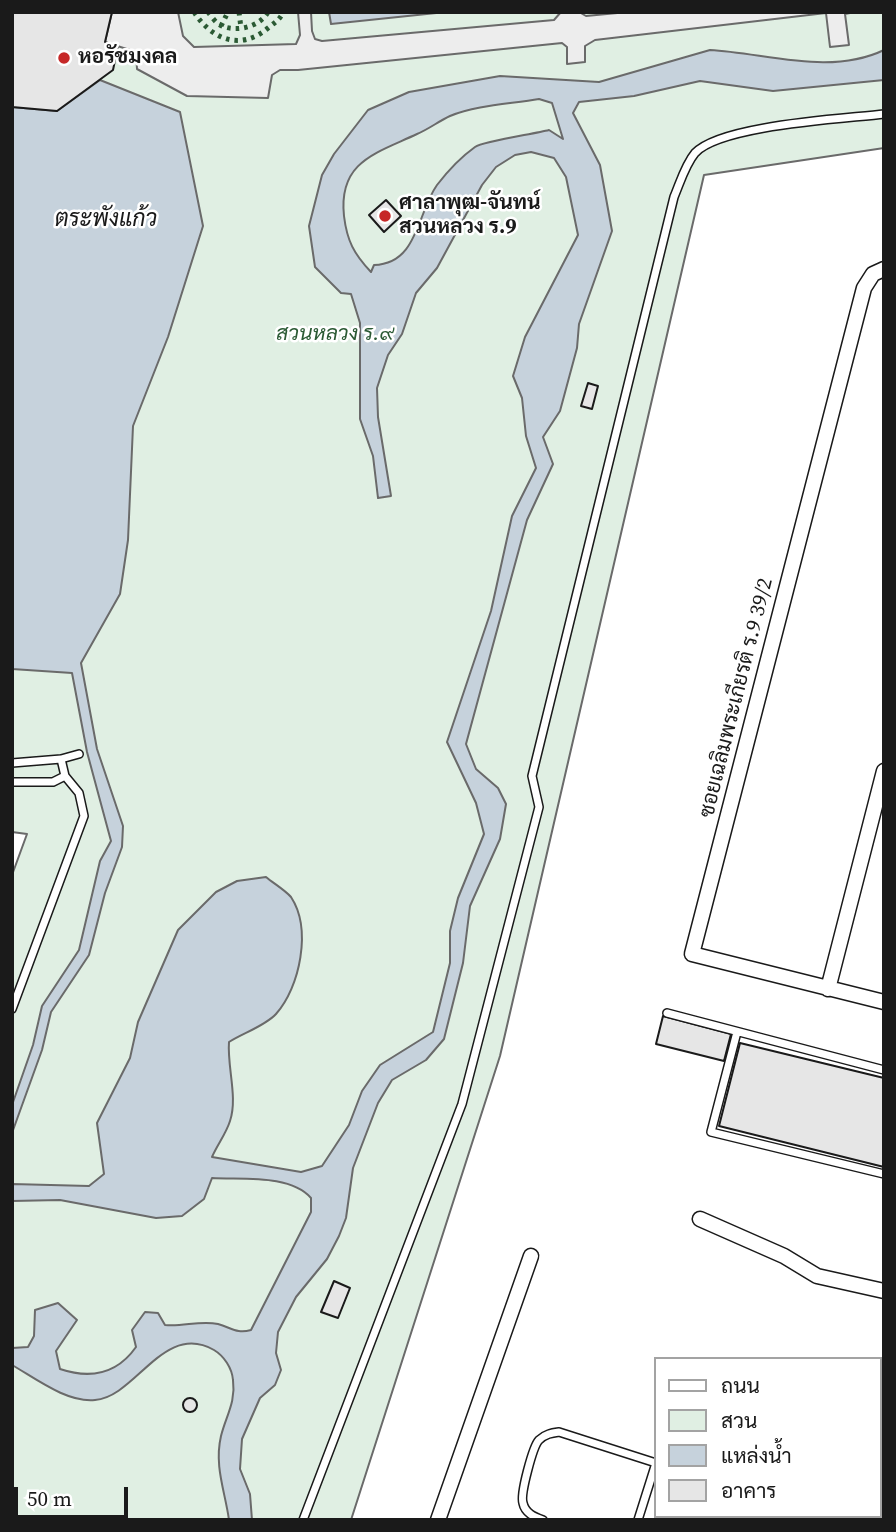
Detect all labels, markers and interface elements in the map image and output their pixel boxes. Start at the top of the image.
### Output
place label: หอรัชมงคล [78,45,177,71]
marker: หอรัชมงคล [56,50,72,66]
place label: ศาลาพุฒ-จันทน์ สวนหลวง ร.9 [399,191,541,241]
water label: ตระพังแก้ว [55,206,157,234]
marker: ศาลาพุฒ-จันทน์ สวนหลวง ร.9 [377,208,393,224]
park label: สวนหลวง ร.๙ [276,322,394,348]
street label: ซอยเฉลิมพระเกียรติ ร.9 39/2 [695,576,779,820]
legend [654,1357,882,1518]
text: ถนน [721,1371,760,1400]
text: สวน [721,1406,757,1435]
text: แหล่งน้ำ [721,1441,792,1470]
scale bar [18,1472,131,1516]
text: อาคาร [721,1476,777,1505]
text: 50 m [27,1484,72,1513]

